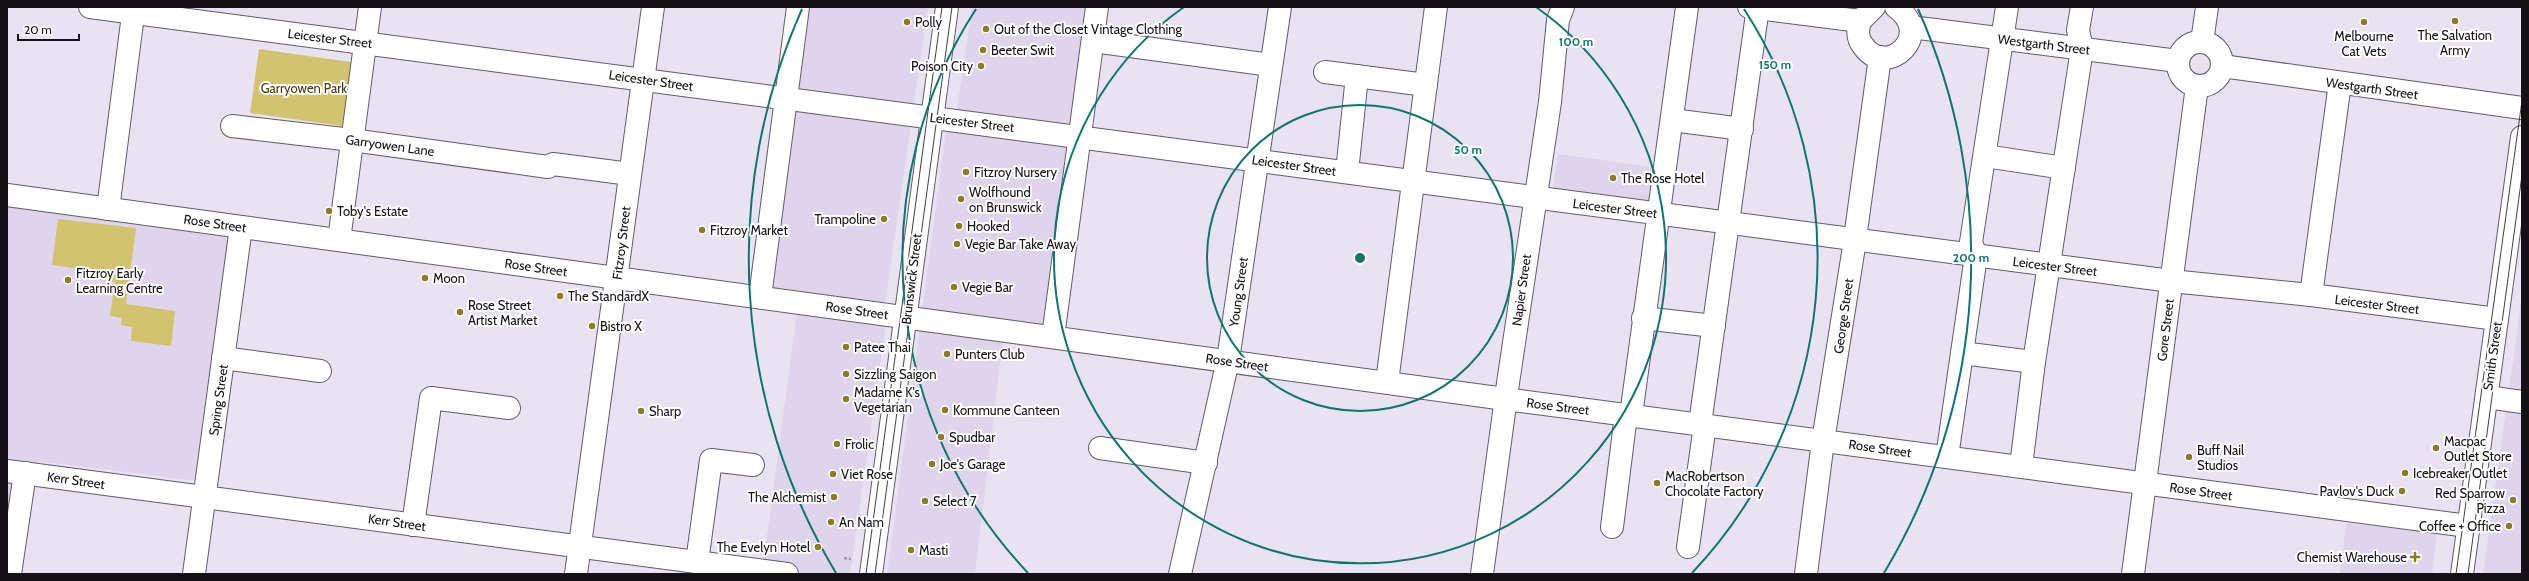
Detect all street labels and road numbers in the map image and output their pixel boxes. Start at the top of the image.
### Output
street label: Leicester Street [287,25,374,51]
street label: Westgarth Street [1997,30,2092,58]
street label: Leicester Street [608,66,695,94]
street label: Westgarth Street [2325,74,2420,102]
street label: Leicester Street [929,109,1016,135]
street label: Garryowen Lane [345,131,436,159]
street label: Leicester Street [1251,151,1338,179]
street label: Leicester Street [1572,195,1659,221]
street label: Fitzroy Street [609,205,634,281]
street label: Rose Street [183,211,248,235]
street label: Brunswick Street [897,232,925,325]
street label: Napier Street [1508,252,1534,327]
street label: Leicester Street [2012,253,2099,279]
street label: Rose Street [504,255,569,279]
street label: Young Street [1225,255,1251,329]
street label: George Street [1830,277,1856,355]
street label: Leicester Street [2334,291,2421,317]
street label: Gore Street [2153,297,2177,362]
street label: Rose Street [825,298,890,322]
street label: Smith Street [2479,320,2505,391]
street label: Rose Street [1205,350,1270,374]
street label: Spring Street [205,363,231,437]
street label: Rose Street [1526,394,1591,418]
street label: Rose Street [1848,436,1913,460]
street label: Kerr Street [46,468,107,492]
street label: Rose Street [2169,479,2234,503]
street label: Kerr Street [367,510,428,534]

